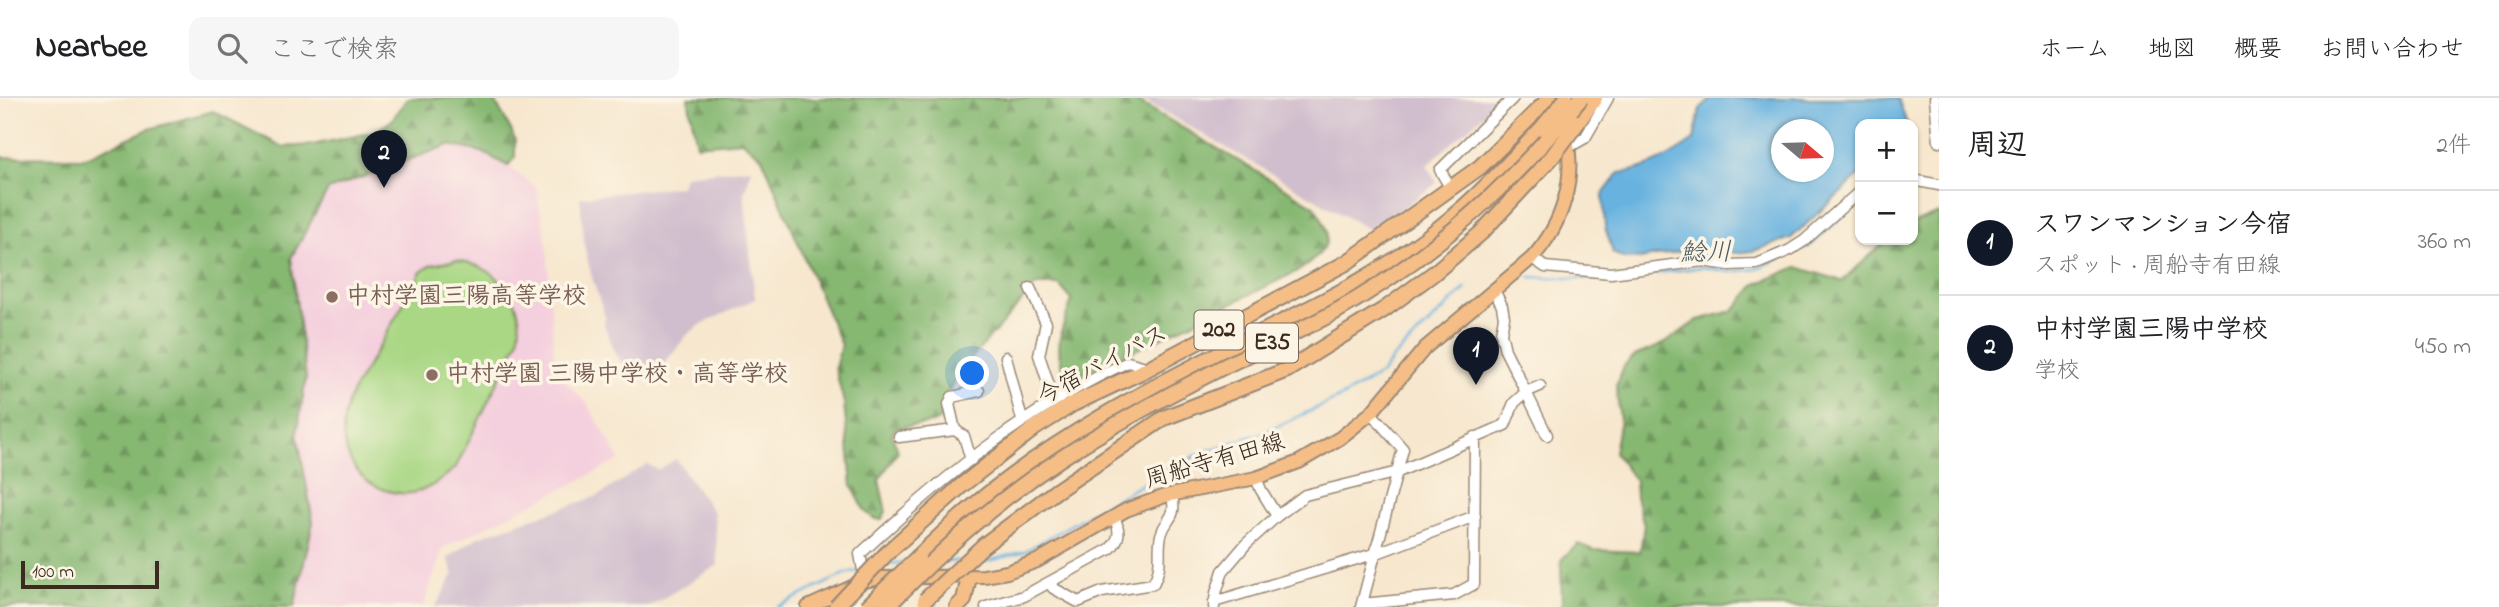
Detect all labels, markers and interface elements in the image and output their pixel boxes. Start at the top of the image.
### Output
search box [189,17,679,80]
text: Nearbee [35,24,147,72]
icon: search [213,29,251,67]
text: ここで検索 [269,32,399,70]
text: ホーム [2039,33,2110,68]
text: 地図 [2148,33,2196,68]
text: 概要 [2234,33,2282,68]
text: お問い合わせ [2320,33,2464,68]
north arrow [1771,119,1834,182]
map controls [1855,119,1918,245]
button: + [1855,119,1918,182]
text: 周辺 [1967,125,2027,169]
pin: 2 [361,130,407,188]
text: 2件 [2437,130,2471,163]
button: − [1855,182,1918,245]
text: スワンマンション今宿 [2034,207,2292,245]
text: 1 [1986,226,1994,259]
text: 360 m [2418,226,2471,259]
water label: 鯰川 [1680,235,1732,273]
text: スポット · 周船寺有田線 [2034,250,2280,283]
place label: 中村学園三陽高等学校 [346,280,586,315]
marker: 中村学園三陽高等学校 [324,289,340,305]
road number: 202 [1194,311,1244,350]
text: 中村学園三陽中学校 [2034,312,2268,350]
street label: 今宿バイパス [1031,317,1175,415]
road number: E35 [1246,324,1298,362]
pin: 1 [1453,327,1499,385]
text: 2 [1984,331,1996,364]
text: 450 m [2415,331,2471,364]
text: 学校 [2034,355,2080,388]
your location [955,356,989,390]
place label: 中村学園 三陽中学校・高等学校 [446,358,788,393]
marker: 中村学園 三陽中学校・高等学校 [424,367,440,383]
street label: 周船寺有田線 [1141,425,1289,499]
scale bar [21,558,159,590]
text: 100 m [32,559,74,586]

